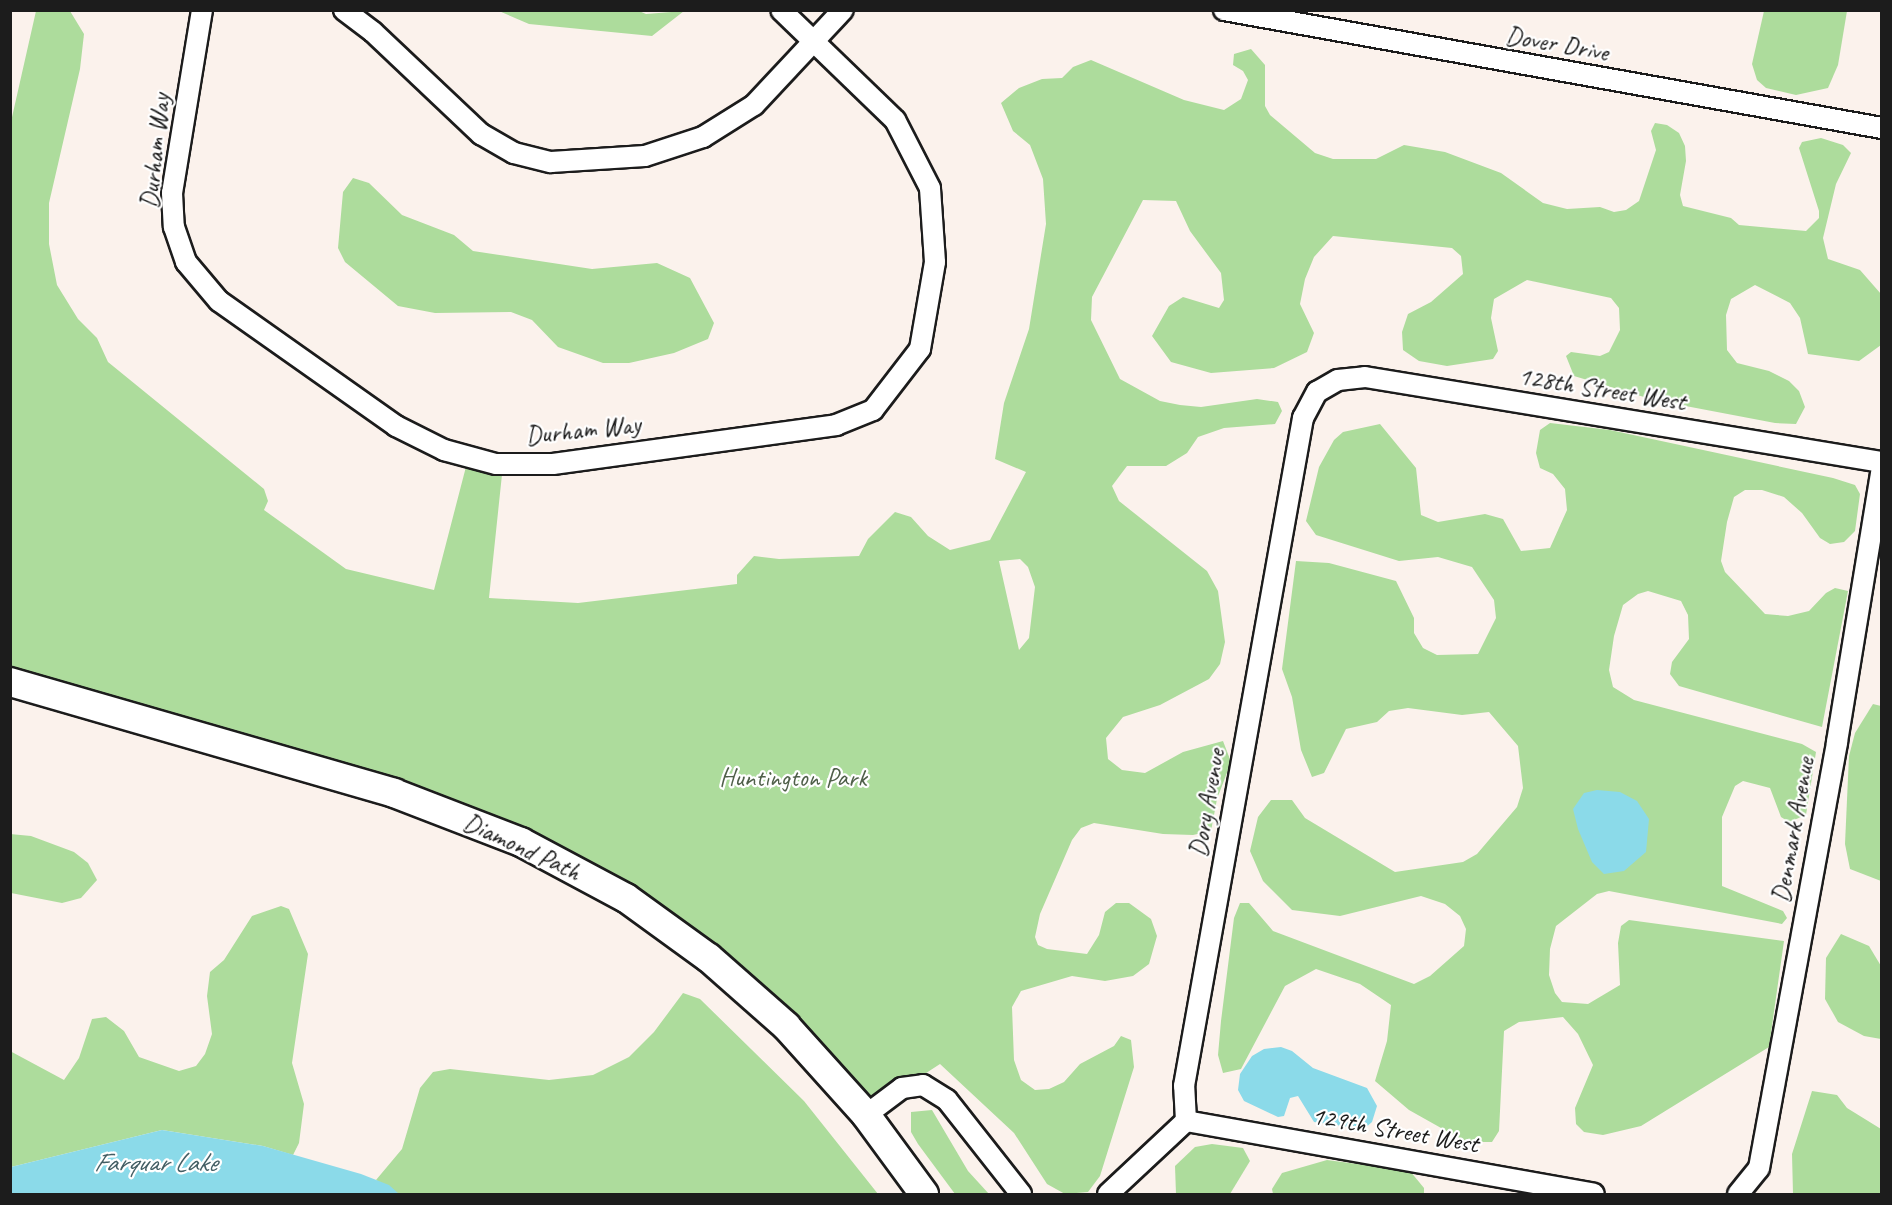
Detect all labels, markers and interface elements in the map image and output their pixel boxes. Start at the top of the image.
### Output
street label: Dover Drive [1503,20,1611,68]
street label: Durham Way [133,92,177,210]
street label: 128th Street West [1516,360,1688,418]
street label: Durham Way [524,408,642,452]
street label: Dory Avenue [1182,747,1232,859]
street label: Denmark Avenue [1765,755,1821,905]
park label: Huntington Park [719,762,867,794]
street label: Diamond Path [459,806,585,888]
street label: 129th Street West [1309,1100,1481,1160]
water label: Farquar Lake [94,1147,216,1179]

